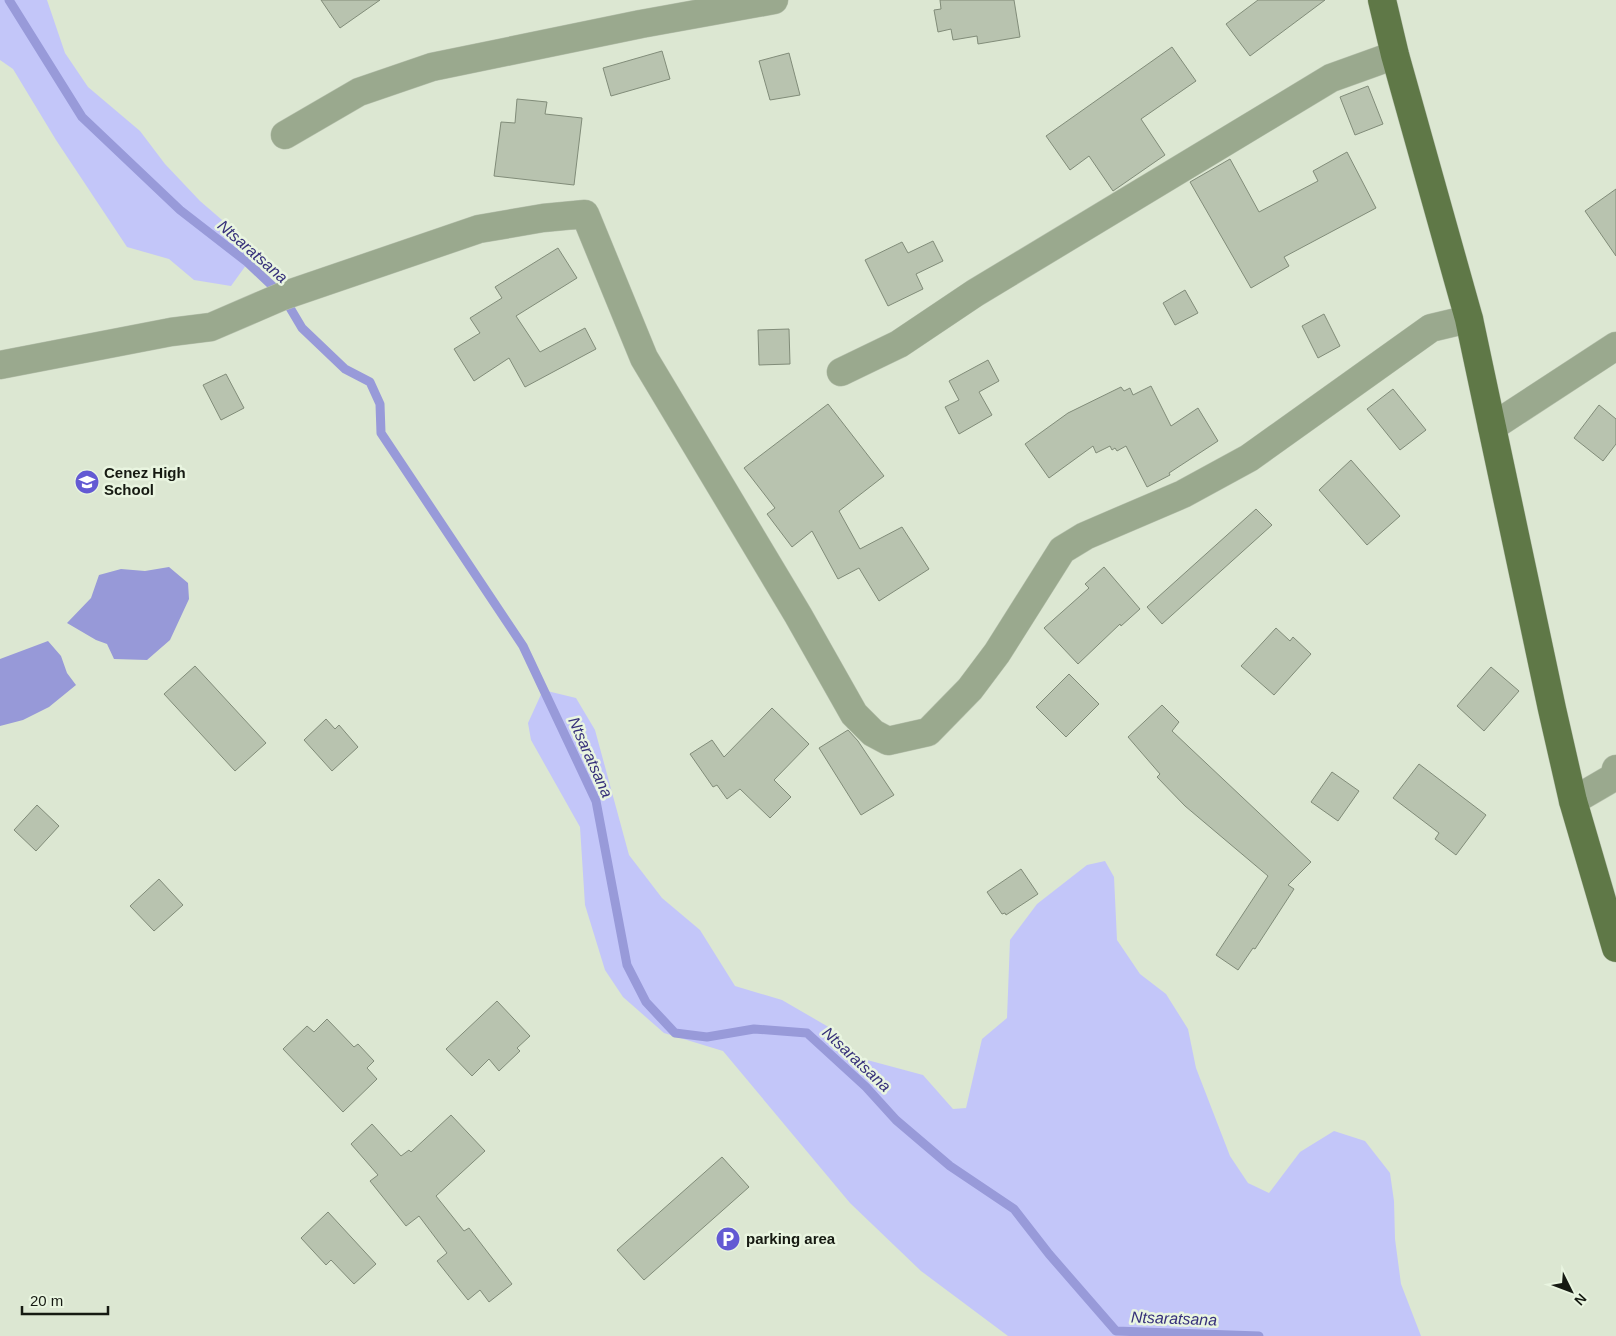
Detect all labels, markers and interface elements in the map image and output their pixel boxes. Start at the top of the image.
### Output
water label: Ntsaratsana [215,217,291,286]
place label: Cenez High School [104,464,186,498]
school or university icon: Cenez High School [74,469,100,495]
water label: Ntsaratsana [565,714,616,800]
water label: Ntsaratsana [819,1024,894,1095]
parking icon: parking area [715,1226,741,1252]
place label: parking area [746,1230,836,1247]
north arrow [1546,1266,1596,1316]
scale bar [22,1284,109,1316]
text: N [1571,1291,1590,1309]
text: 20 m [30,1292,63,1309]
water label: Ntsaratsana [1131,1308,1217,1329]

